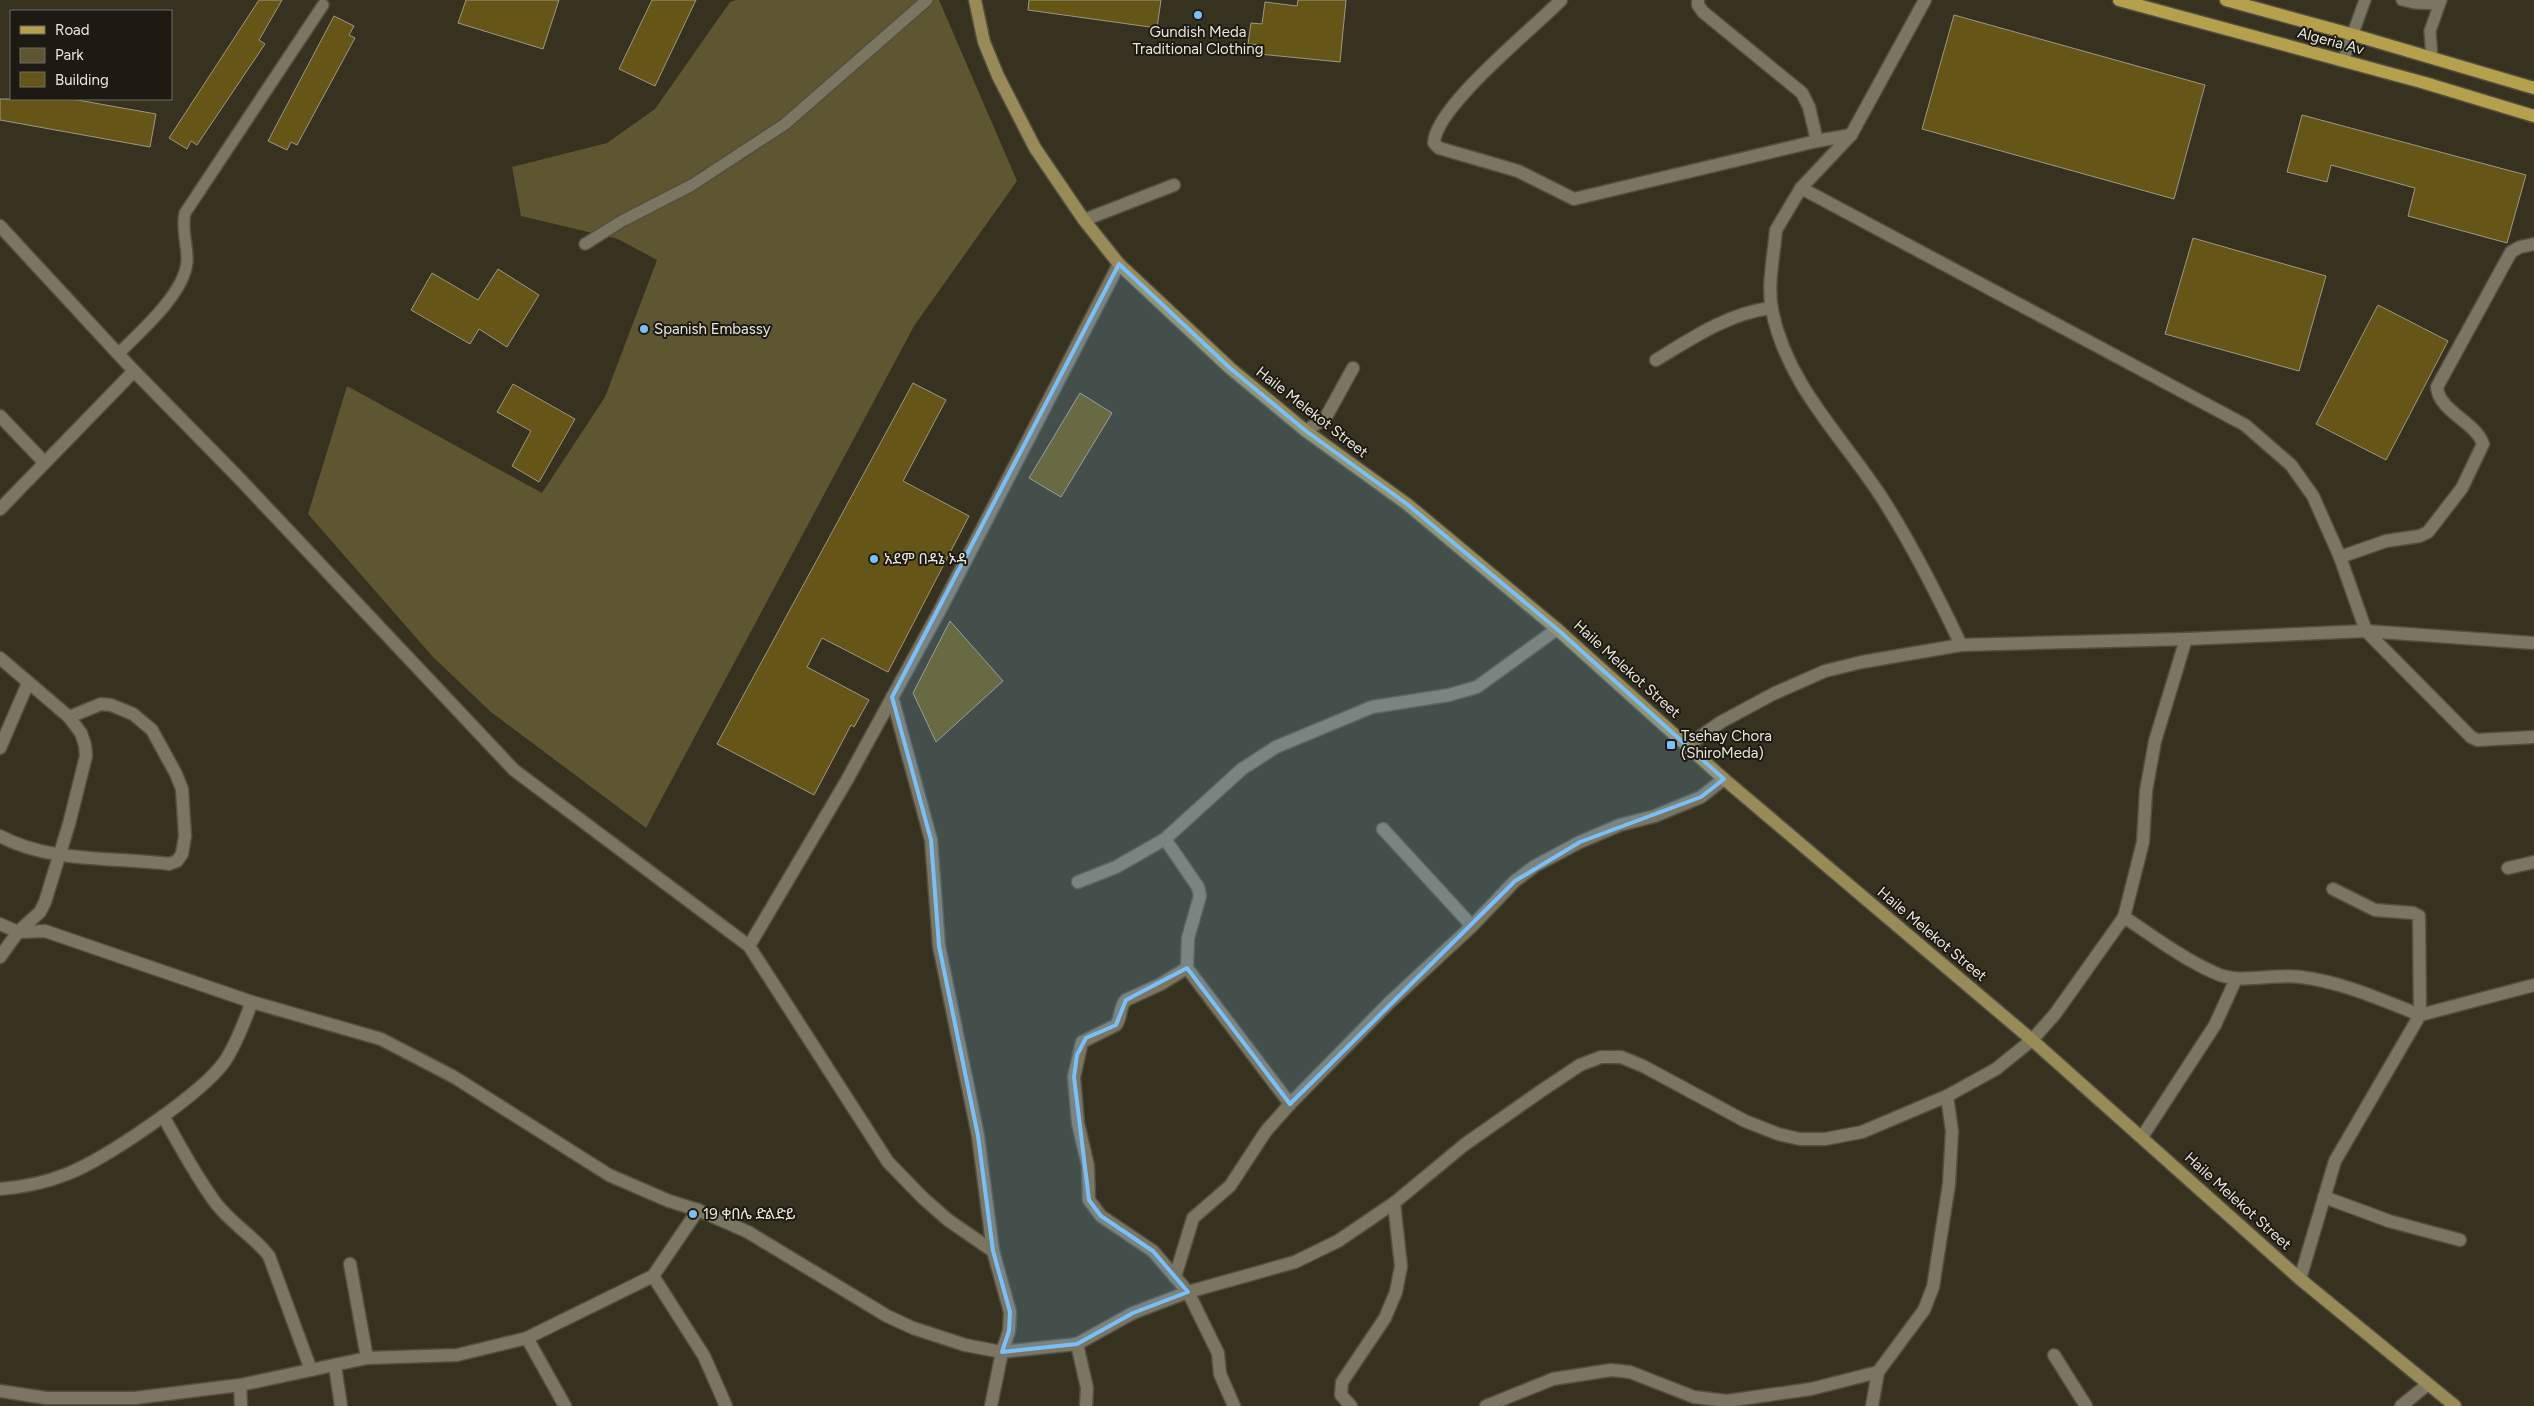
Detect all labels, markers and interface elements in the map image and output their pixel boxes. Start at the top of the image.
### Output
marker: Gundish Meda Traditional Clothing [1192,9,1204,21]
legend [10,10,172,100]
text: Road [55,21,90,39]
place label: Gundish Meda Traditional Clothing [1133,23,1263,58]
street label: Algeria Av [2296,23,2366,59]
text: Park [55,46,84,64]
text: Building [55,71,109,89]
place label: Spanish Embassy [654,320,771,338]
marker: Spanish Embassy [638,323,650,335]
street label: Haile Melekot Street [1252,363,1372,462]
place label: አደም በዳኔ ኦዳ [884,550,967,568]
marker: አደም በዳኔ ኦዳ [868,553,880,565]
street label: Haile Melekot Street [1570,616,1684,722]
place label: Tsehay Chora (ShiroMeda) [1681,727,1772,762]
marker: Tsehay Chora (ShiroMeda) [1665,739,1677,751]
street label: Haile Melekot Street [1874,883,1991,985]
street label: Haile Melekot Street [2181,1148,2295,1254]
place label: 19 ቀበሌ ድልድይ [703,1205,796,1223]
marker: 19 ቀበሌ ድልድይ [687,1208,699,1220]

